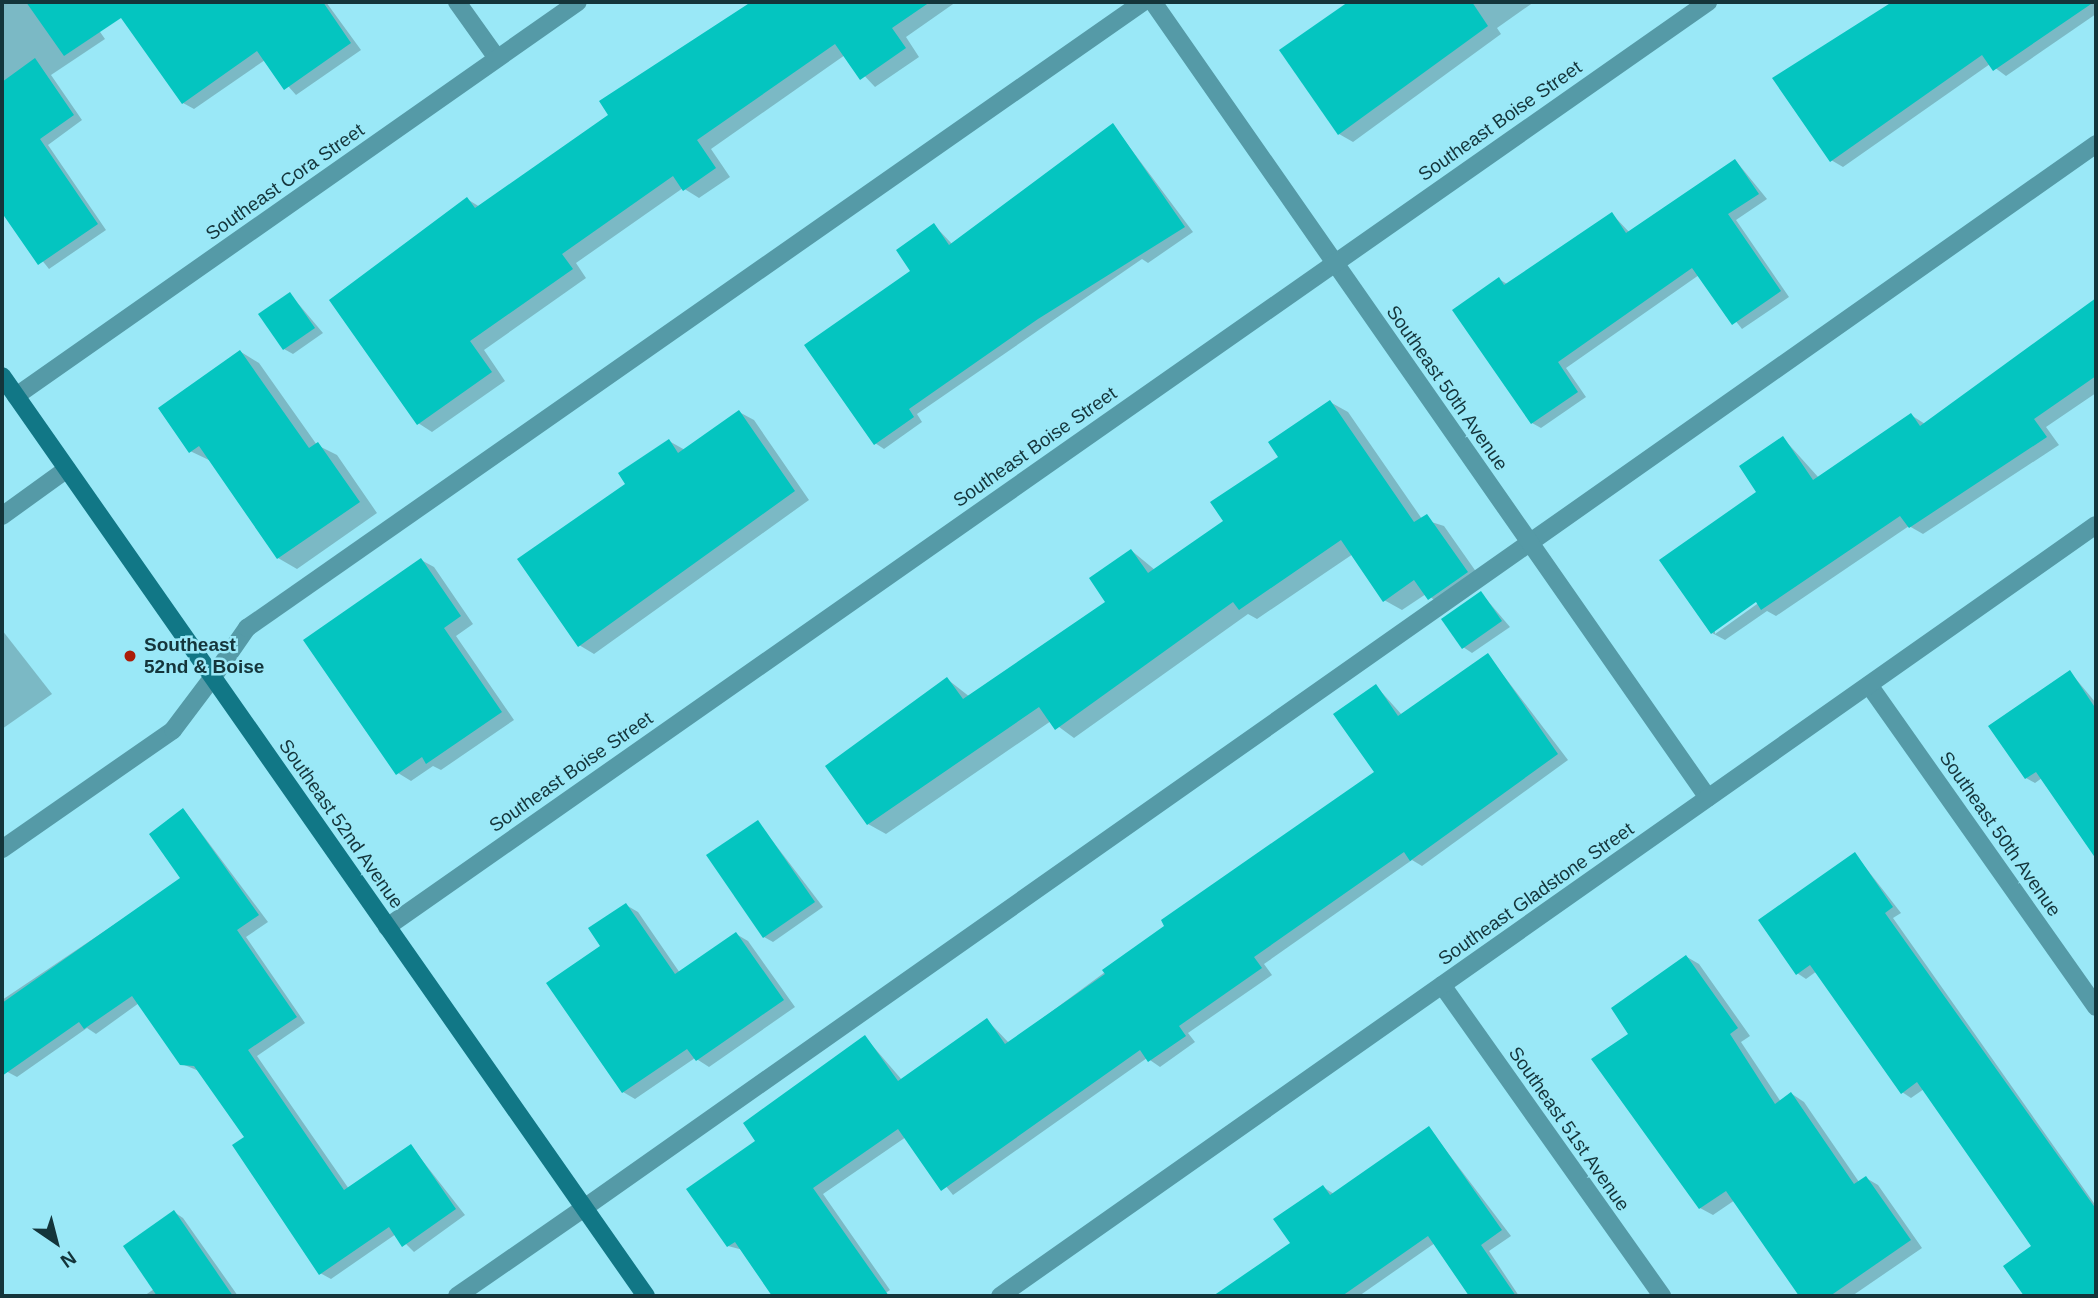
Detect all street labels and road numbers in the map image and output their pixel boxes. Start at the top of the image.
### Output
street label: Southeast Boise Street [1414,56,1586,186]
street label: Southeast Cora Street [201,119,369,245]
street label: Southeast 50th Avenue [1381,301,1513,475]
street label: Southeast Boise Street [949,382,1121,512]
street label: Southeast Boise Street [485,707,657,837]
street label: Southeast 52nd Avenue [274,735,408,913]
street label: Southeast 50th Avenue [1934,747,2066,921]
street label: Southeast Gladstone Street [1434,818,1638,970]
street label: Southeast 51st Avenue [1503,1042,1635,1216]

